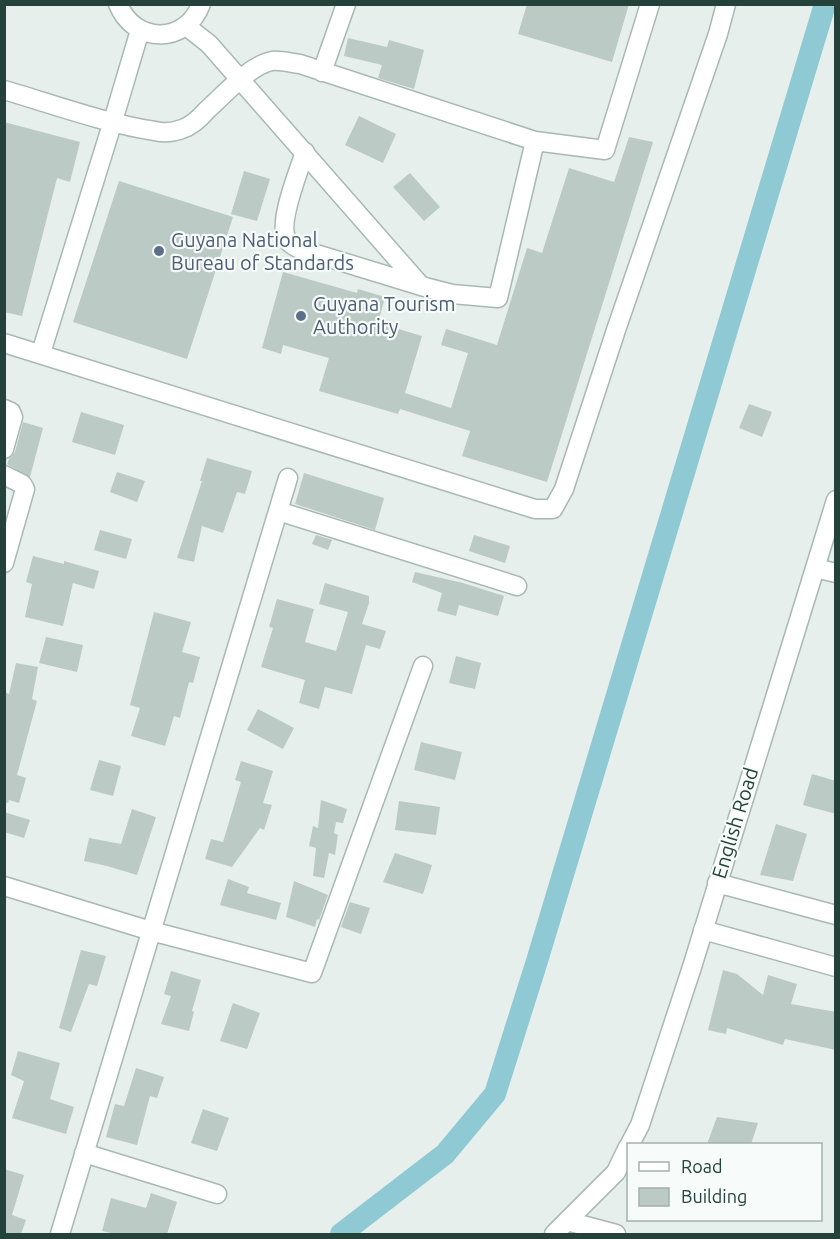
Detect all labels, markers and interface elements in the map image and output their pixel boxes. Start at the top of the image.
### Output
place label: Guyana National Bureau of Standards [171,228,354,274]
marker: Guyana National Bureau of Standards [152,244,166,258]
place label: Guyana Tourism Authority [313,292,455,338]
marker: Guyana Tourism Authority [294,309,308,323]
street label: English Road [707,764,762,881]
legend [627,1143,822,1221]
text: Road [681,1156,723,1176]
text: Building [681,1186,747,1206]

